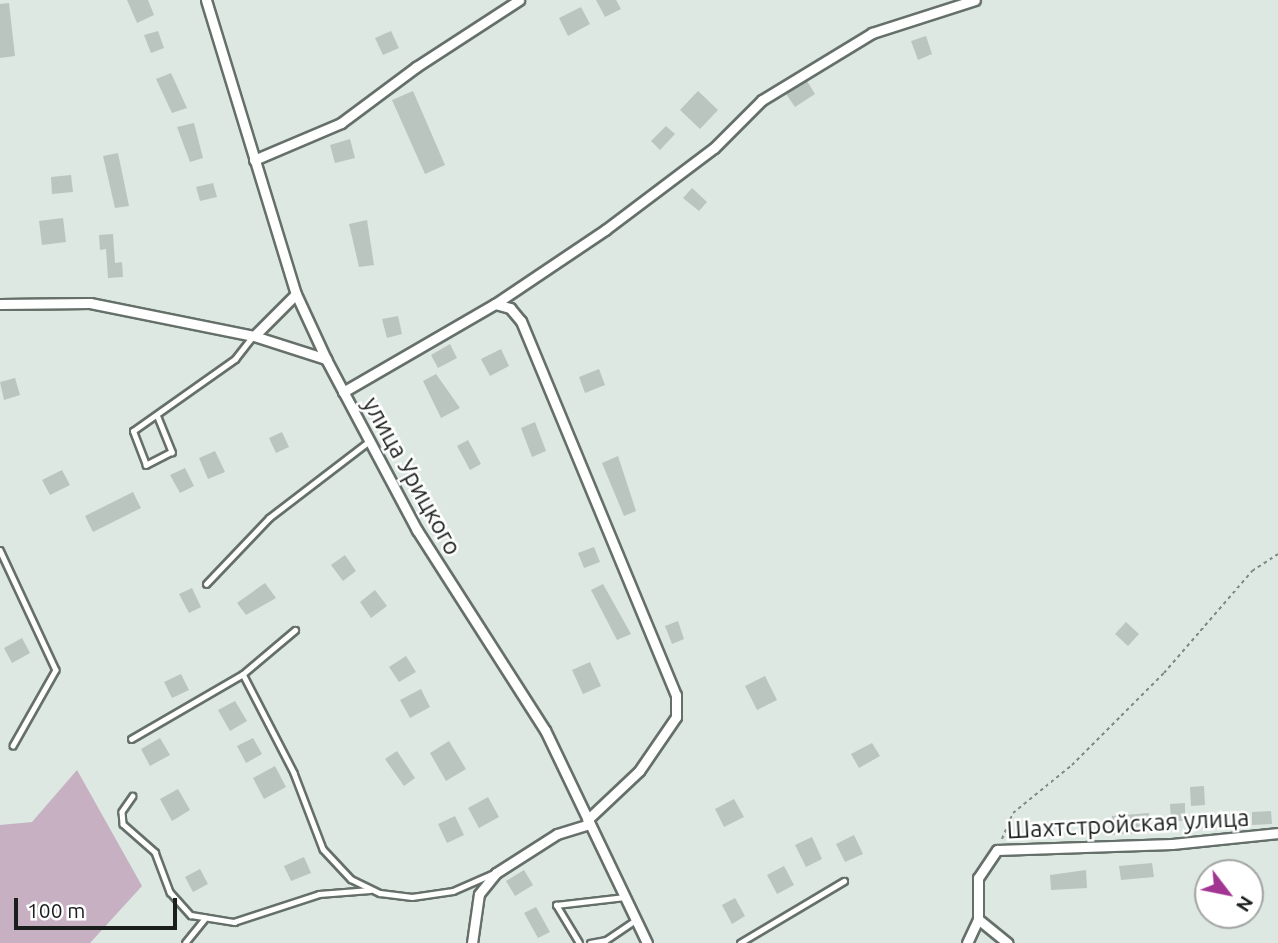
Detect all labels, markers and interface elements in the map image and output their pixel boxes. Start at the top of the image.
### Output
street label: улица Урицкого [357,392,467,560]
street label: Шахтстройская улица [1006,803,1250,845]
north arrow [1194,859,1264,929]
scale bar [18,884,180,928]
text: N [1232,892,1258,916]
text: 100 m [27,898,85,922]

